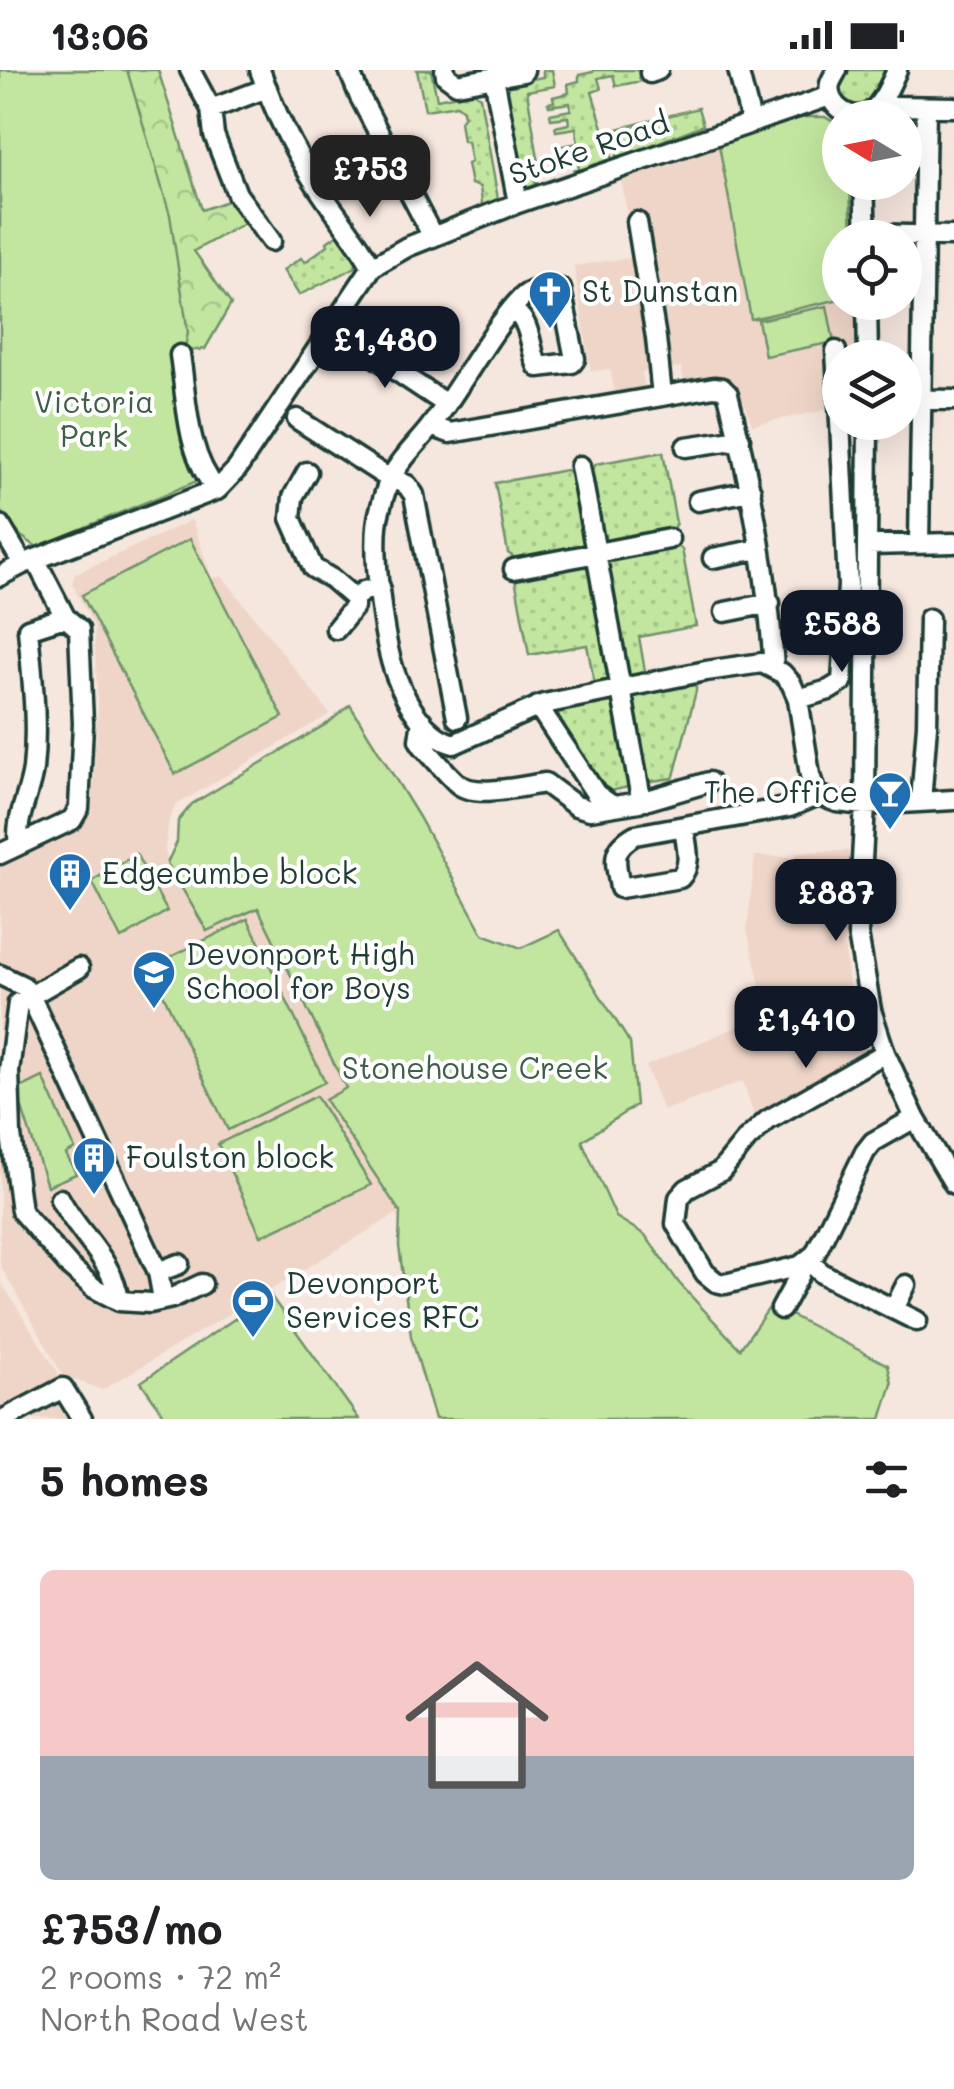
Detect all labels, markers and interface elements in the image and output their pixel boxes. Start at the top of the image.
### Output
text: 13:06 [50,10,149,60]
north arrow [822,100,922,200]
map controls [822,100,922,440]
street label: Stoke Road [503,101,674,193]
pin: £753 [311,135,429,220]
text: £753 [332,146,408,188]
button: locate [822,220,922,320]
church icon: St Dunstan [527,269,573,330]
place label: St Dunstan [582,270,738,310]
pin: £1,480 [304,306,466,391]
text: £1,480 [333,317,437,359]
button: layers [822,340,922,440]
park label: Victoria Park [34,381,154,455]
pin: £588 [783,590,901,675]
text: £588 [803,601,881,643]
bar icon: The Office [867,770,913,831]
place label: The Office [704,771,858,811]
building icon: Edgecumbe block [47,851,93,912]
place label: Edgecumbe block [102,852,357,892]
pin: £887 [777,859,895,944]
text: £887 [797,870,875,912]
place label: Devonport High School for Boys [186,933,415,1007]
school or university icon: Devonport High School for Boys [131,949,177,1010]
pin: £1,410 [725,986,887,1071]
text: £1,410 [757,997,855,1039]
park label: Stonehouse Creek [342,1047,608,1087]
building icon: Foulston block [71,1135,117,1196]
place label: Foulston block [126,1136,334,1176]
place label: Devonport Services RFC [286,1262,479,1336]
sports icon: Devonport Services RFC [230,1278,276,1339]
text: 5 homes [40,1452,209,1507]
icon: filters [859,1452,914,1507]
icon: home [387,1635,567,1815]
text: £753/mo [40,1900,223,1955]
text: 2 rooms · 72 m² [40,1955,281,1997]
text: North Road West [40,1997,309,2039]

